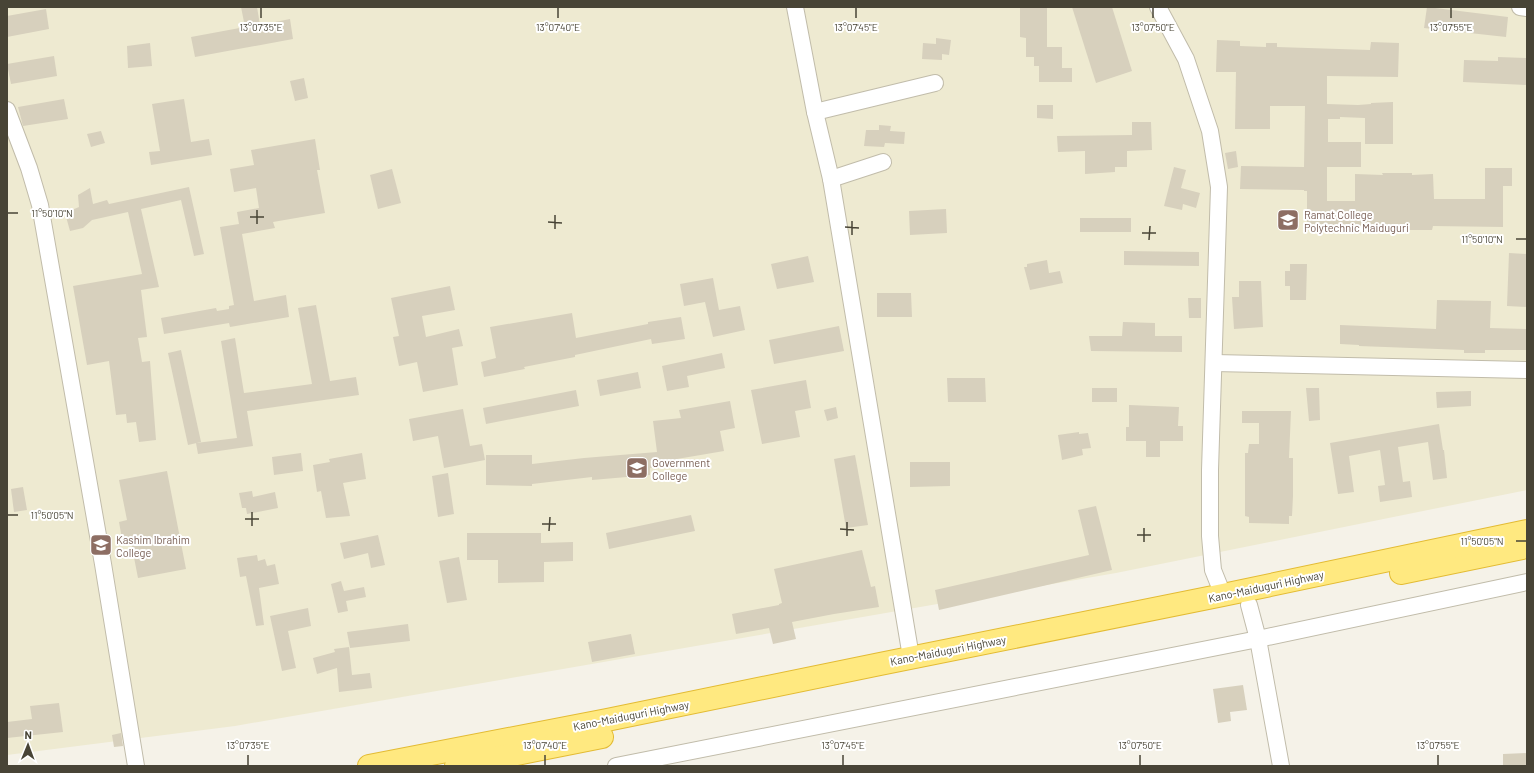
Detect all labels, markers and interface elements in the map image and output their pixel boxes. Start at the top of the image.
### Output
text: 13°07'35"E [239,21,283,33]
text: 13°07'40"E [536,21,580,33]
text: 13°07'45"E [834,21,878,33]
text: 13°07'50"E [1131,21,1175,33]
text: 13°07'55"E [1429,21,1473,33]
text: 11°50'10"N [31,207,73,219]
school or university icon: Ramat College Polytechnic Maiduguri [1275,207,1301,233]
place label: Ramat College Polytechnic Maiduguri [1304,208,1409,234]
text: 11°50'10"N [1461,233,1503,245]
school or university icon: Government College [624,455,650,481]
place label: Government College [652,456,710,482]
text: 11°50'05"N [30,509,74,521]
school or university icon: Kashim Ibrahim College [88,532,114,558]
place label: Kashim Ibrahim College [116,533,190,559]
text: 11°50'05"N [1460,535,1504,547]
street label: Kano-Maiduguri Highway [1207,567,1325,605]
street label: Kano-Maiduguri Highway [889,632,1007,668]
street label: Kano-Maiduguri Highway [572,697,690,733]
north arrow [8,725,48,765]
text: N [24,728,32,741]
text: 13°07'35"E [226,739,270,751]
text: 13°07'40"E [523,739,567,751]
text: 13°07'45"E [821,739,865,751]
text: 13°07'50"E [1118,739,1162,751]
text: 13°07'55"E [1416,739,1460,751]

